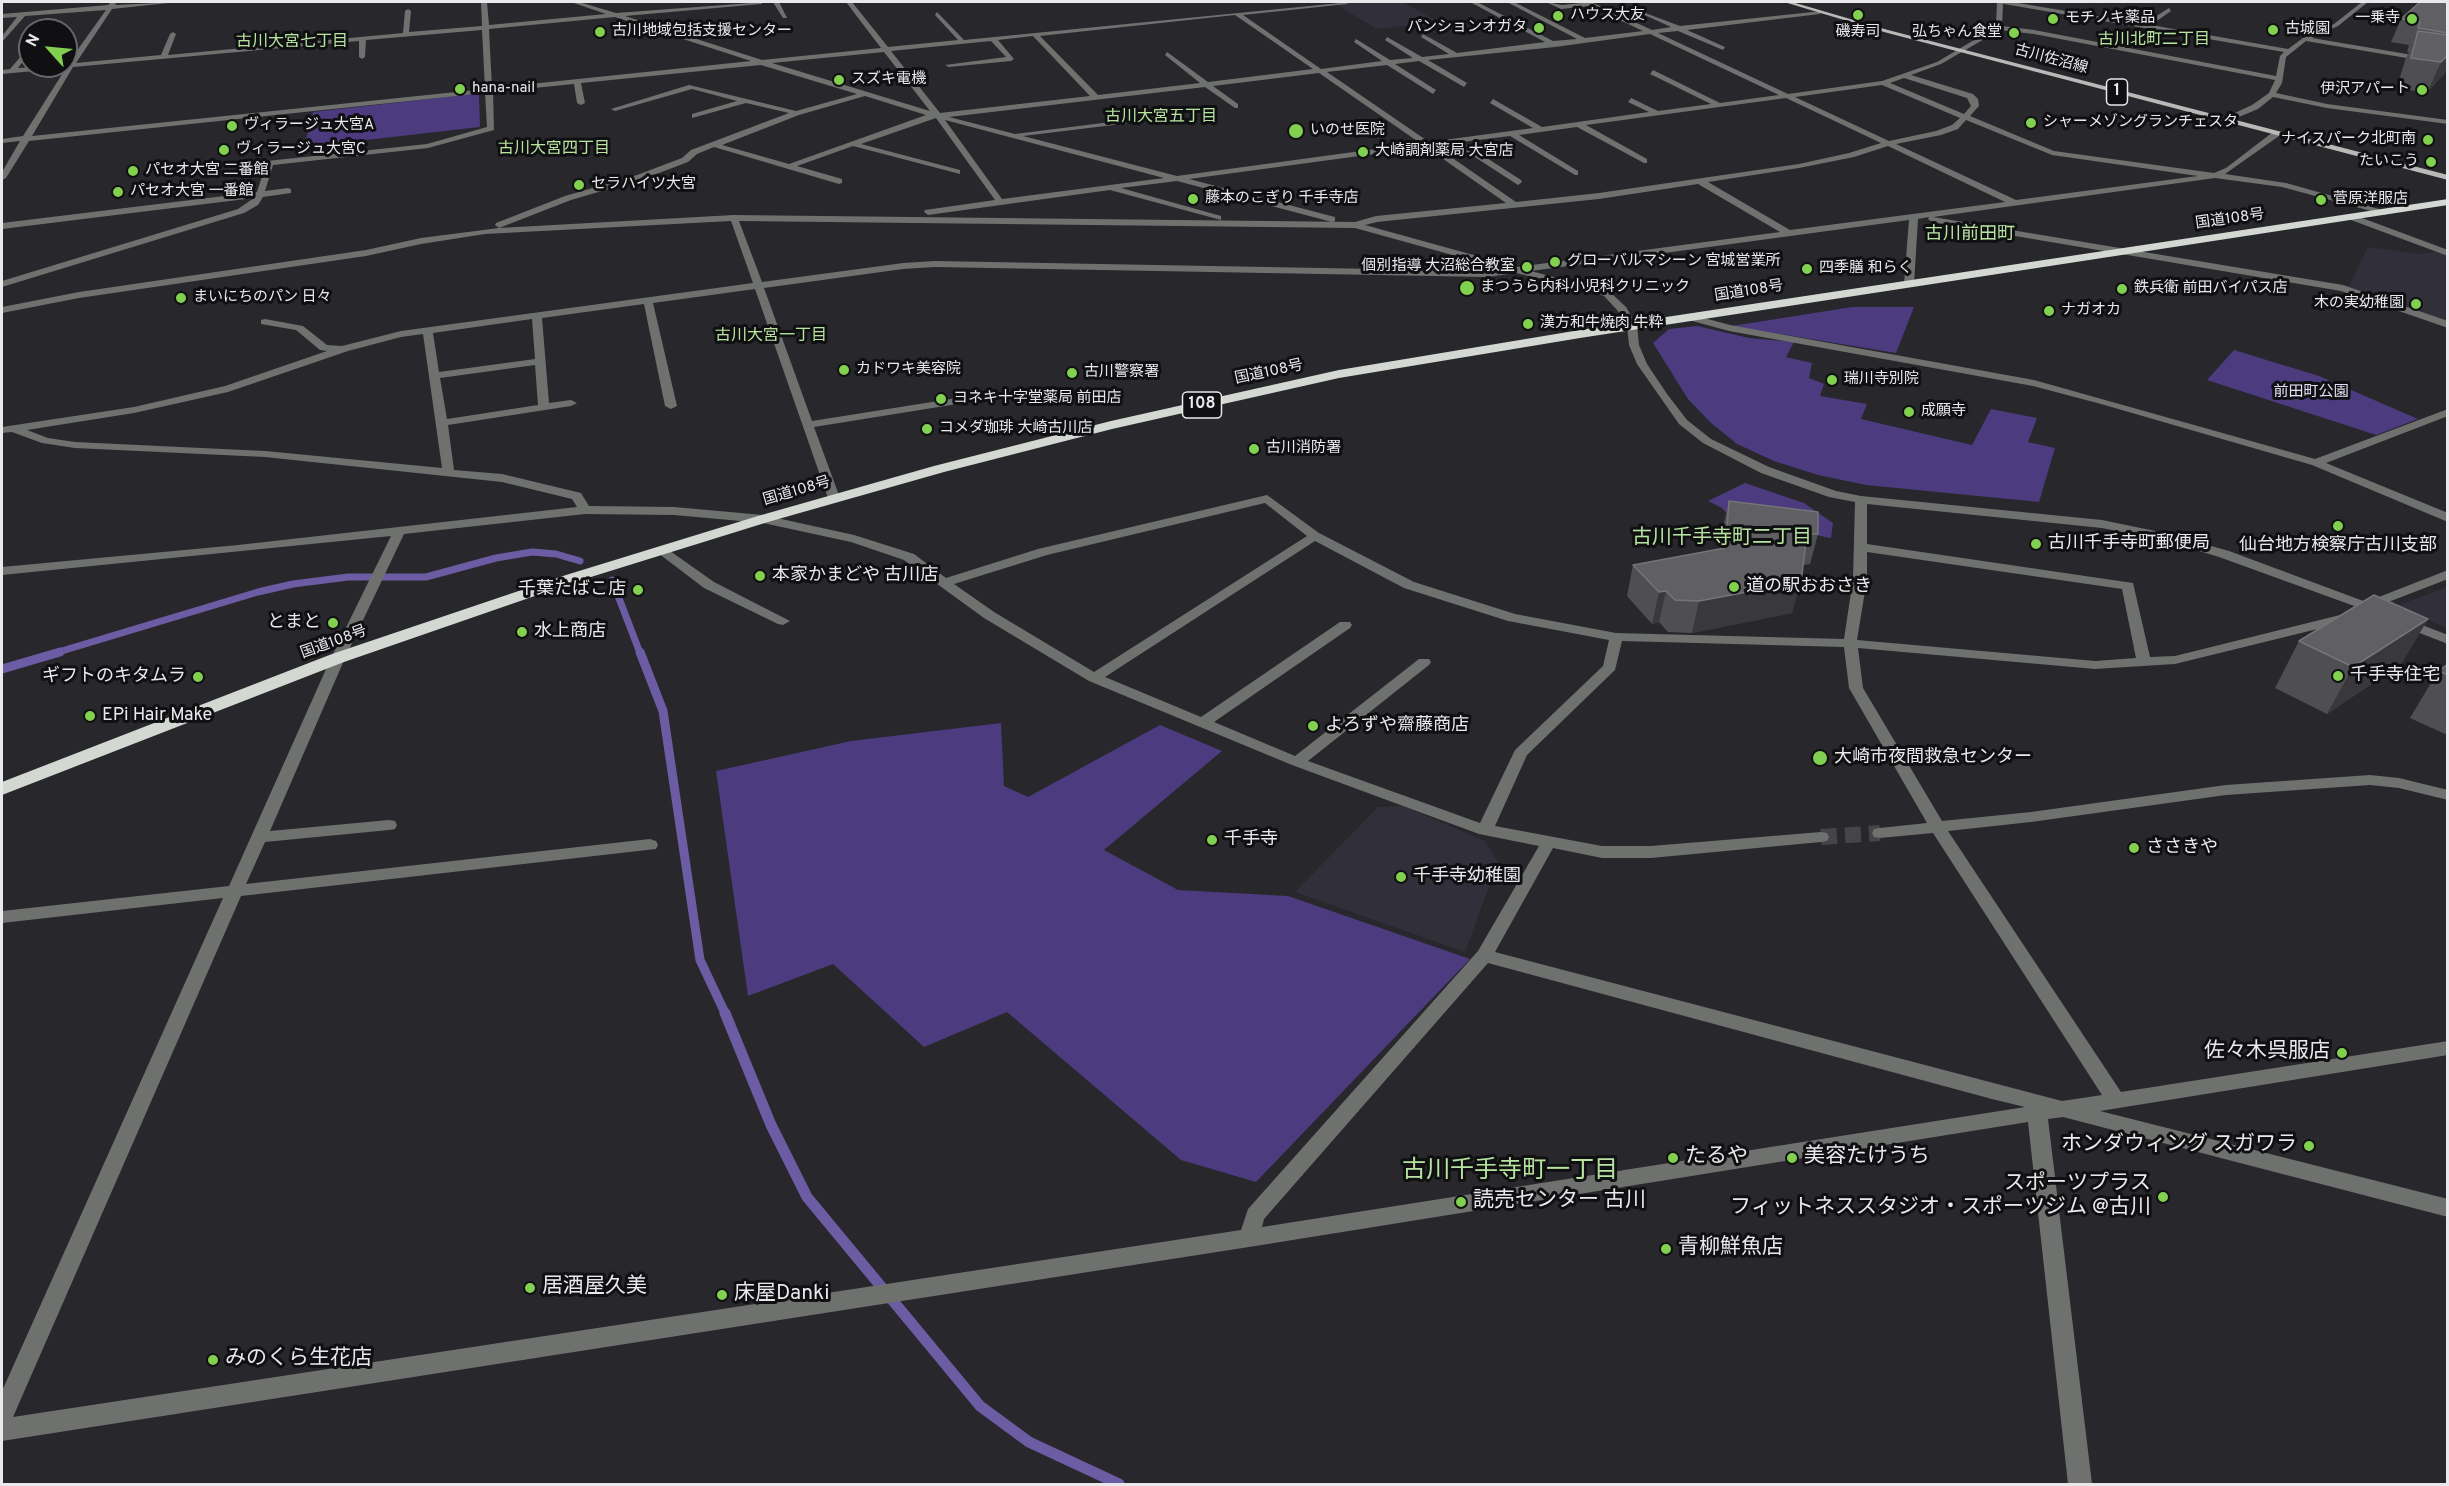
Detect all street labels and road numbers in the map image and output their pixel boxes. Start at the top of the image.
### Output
street label: 古川佐沼線 [2012,42,2090,78]
road number: 1 [2106,79,2128,105]
street label: 国道108号 [2194,206,2266,234]
street label: 国道108号 [1713,278,1785,306]
street label: 国道108号 [1233,357,1305,389]
road number: 108 [1182,392,1222,418]
street label: 国道108号 [761,474,833,510]
street label: 国道108号 [298,623,370,663]

